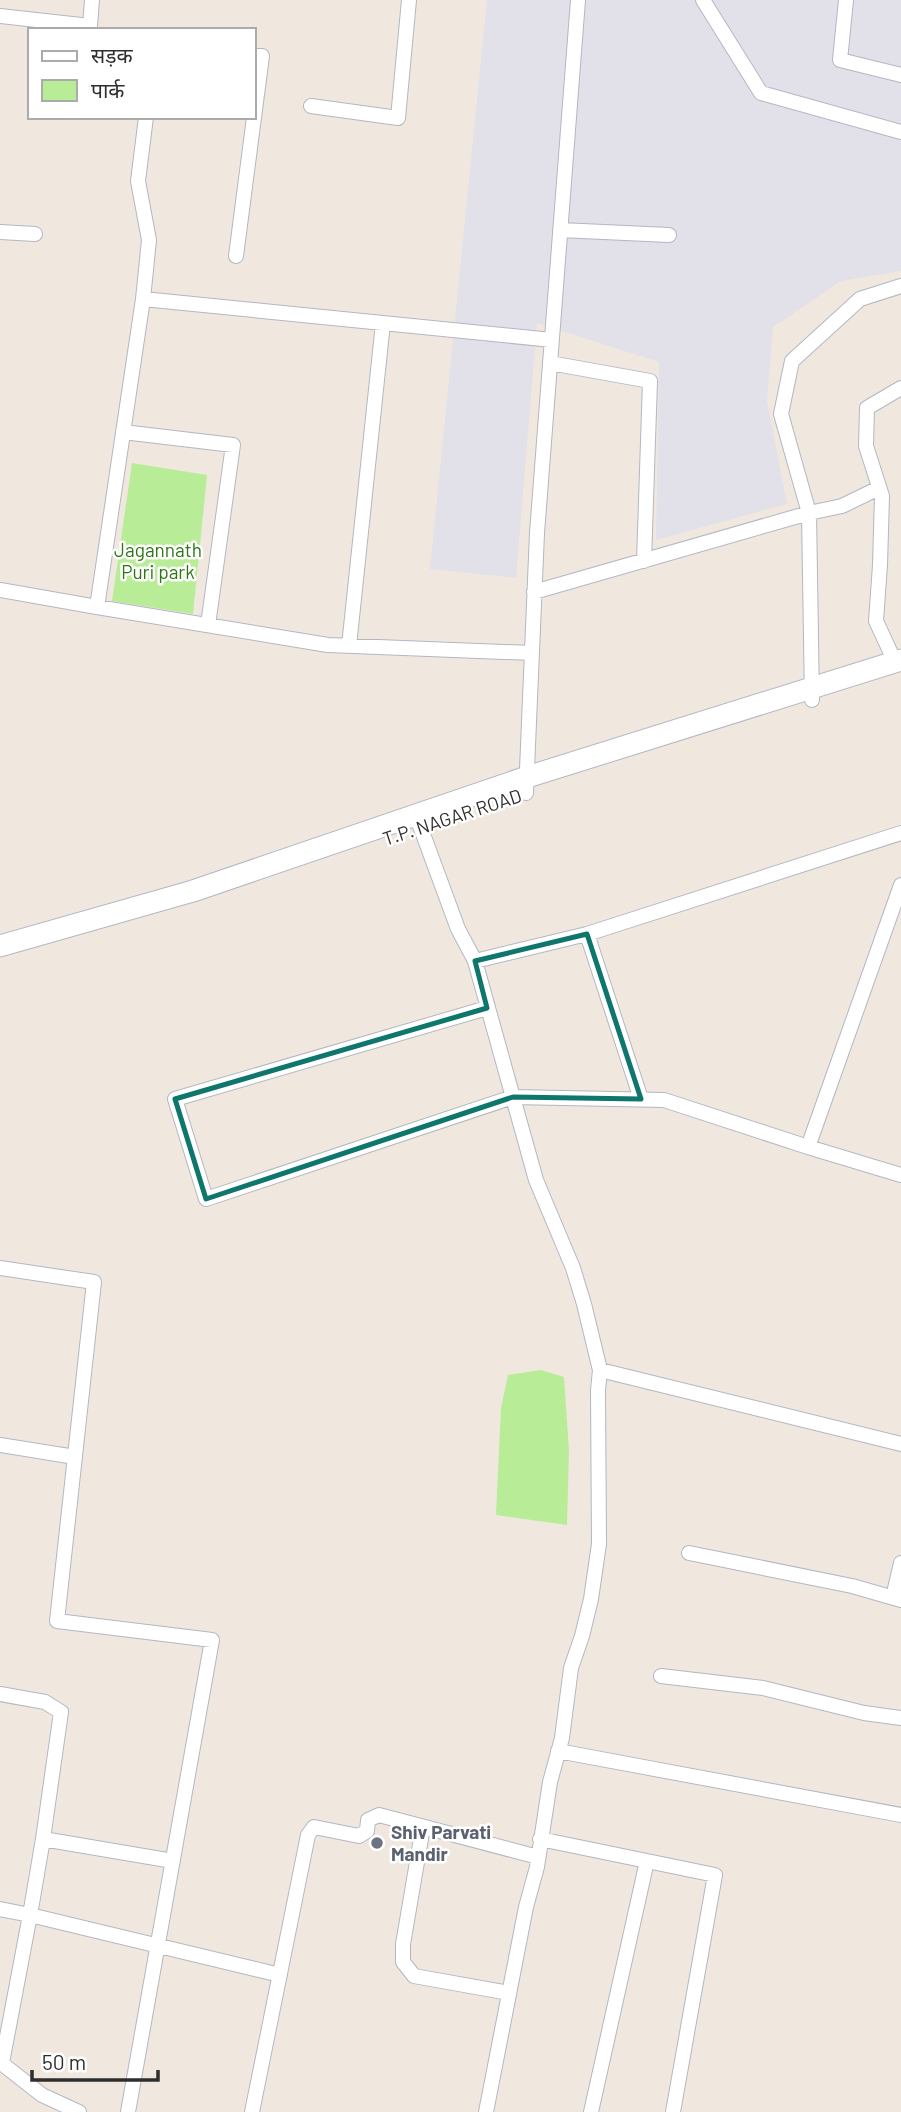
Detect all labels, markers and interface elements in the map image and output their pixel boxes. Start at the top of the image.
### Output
legend [28,28,256,119]
text: सड़क [91,42,133,67]
text: पार्क [91,77,125,102]
park label: Jagannath Puri park [114,538,202,583]
street label: T.P. NAGAR ROAD [380,783,524,850]
place label: Shiv Parvati Mandir [391,1820,491,1865]
marker: Shiv Parvati Mandir [369,1835,385,1851]
scale bar [32,2038,158,2082]
text: 50 m [42,2049,86,2074]

